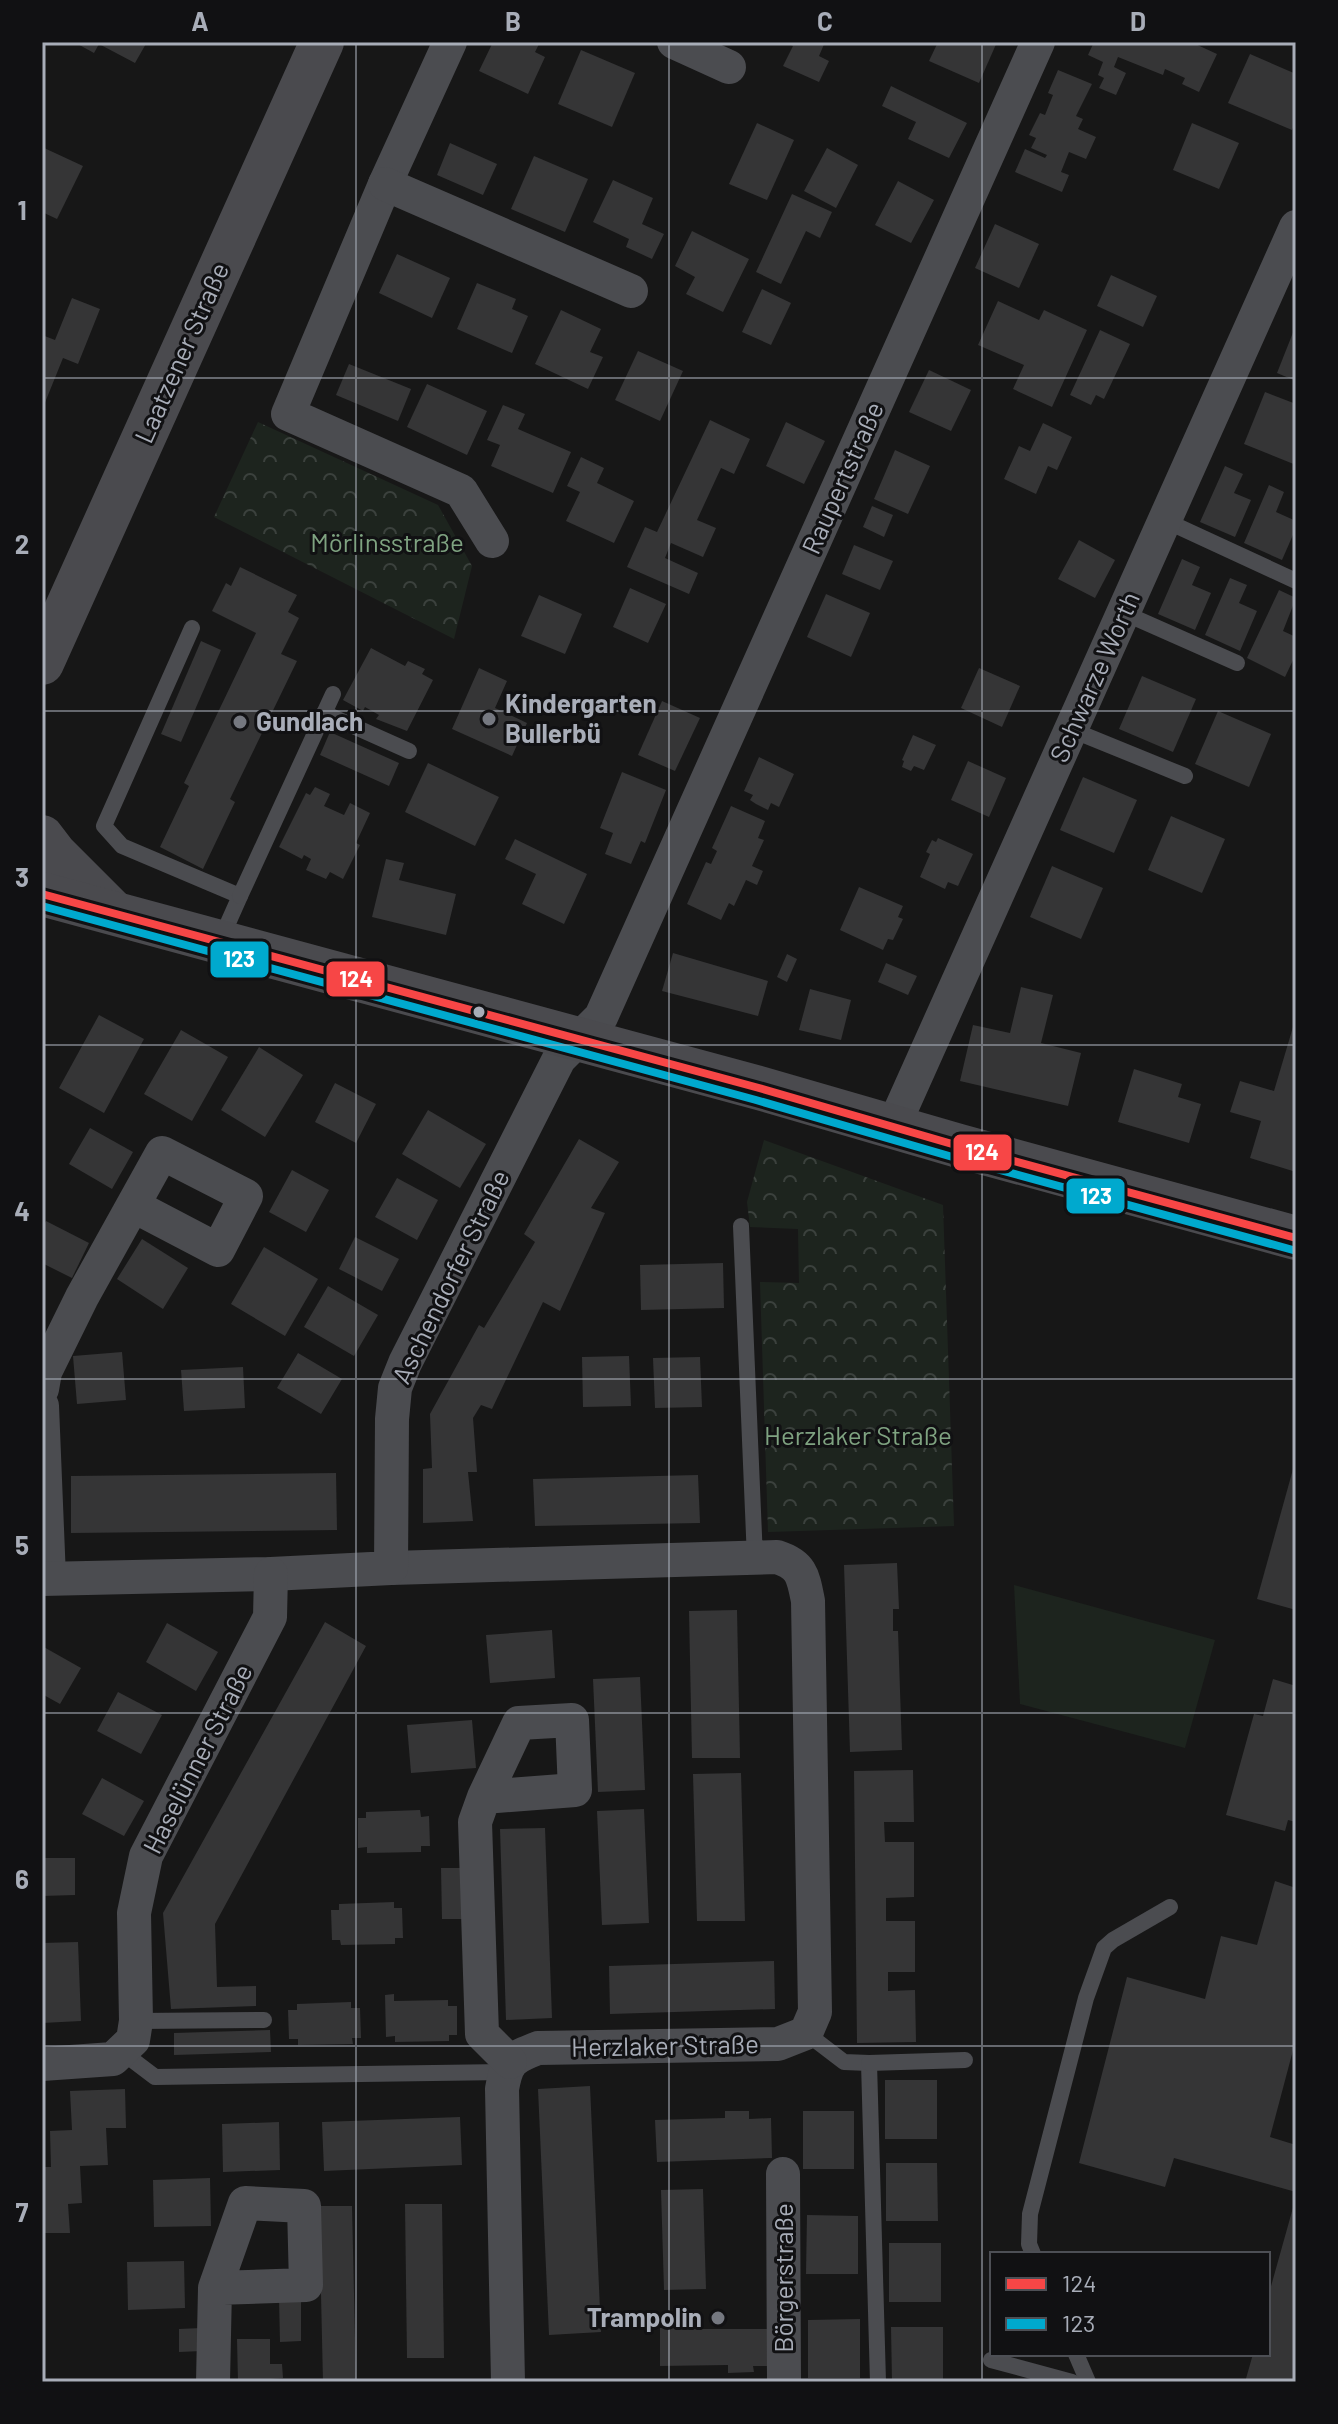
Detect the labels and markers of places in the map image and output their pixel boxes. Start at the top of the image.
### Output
place label: Kindergarten Bullerbü [505,687,657,748]
place label: Gundlach [256,705,363,736]
marker: Kindergarten Bullerbü [480,710,498,728]
marker: Gundlach [231,713,249,731]
unlabelled marker [471,1004,487,1020]
place label: Trampolin [587,2301,702,2332]
marker: Trampolin [709,2309,727,2327]

